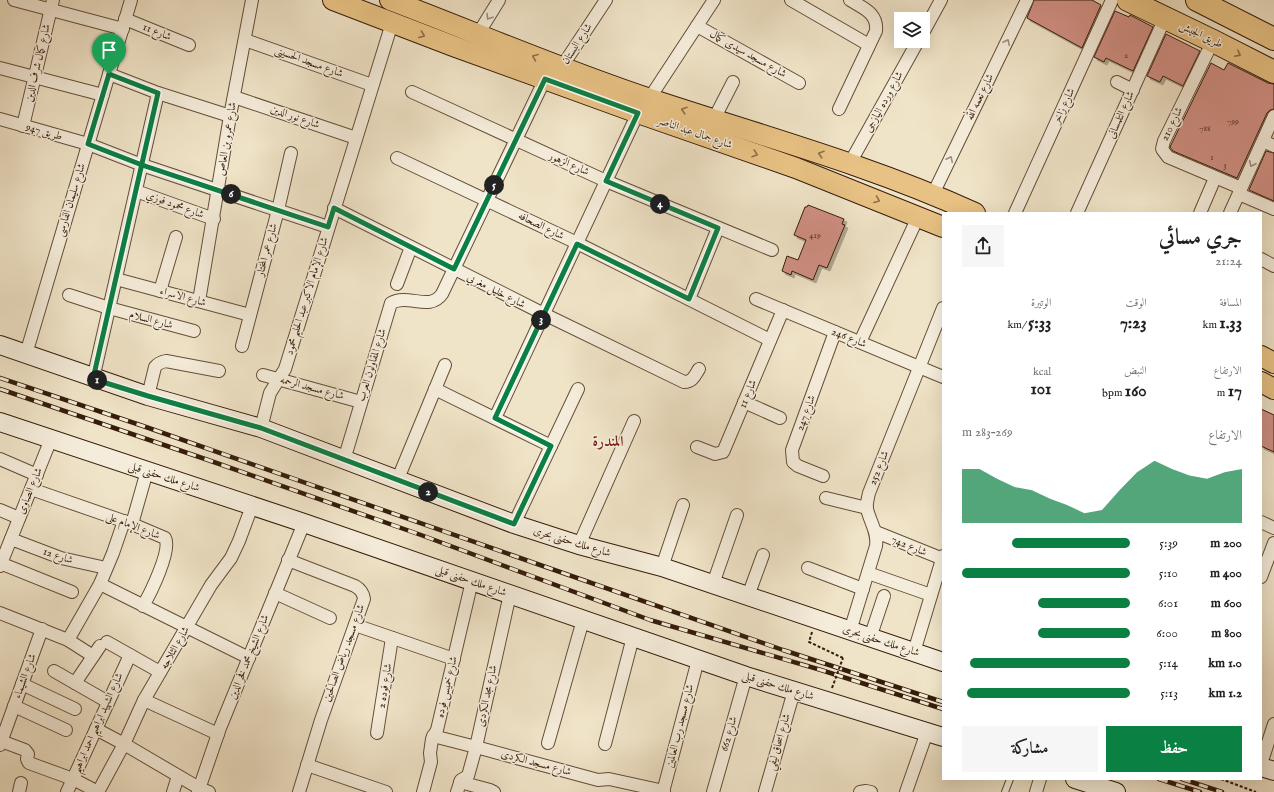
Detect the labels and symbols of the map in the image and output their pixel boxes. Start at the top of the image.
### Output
one-way arrow [486,13,493,20]
street label: طريق الجيش [1177,19,1225,51]
street label: شارع 11 [140,20,173,46]
street label: شارع البستان [559,21,597,68]
street label: شارع كمال شرف الدين [22,23,56,104]
street label: شارع مسجد سيدى كمال [706,27,789,83]
one-way arrow [418,30,425,38]
pin [92,33,126,74]
one-way arrow [1002,38,1010,46]
street label: شارع مسجد الحسينى [272,43,345,83]
one-way arrow [1234,49,1241,57]
house number: 2 [1124,50,1128,61]
one-way arrow [531,54,538,62]
street label: شارع ورده اليازجى [861,69,908,136]
street label: شارع نعمه الله [960,70,999,123]
street label: شارع زاخر [1049,86,1080,128]
street label: شارع التلمسانى [1104,89,1139,142]
street label: شارع عمرو بن العاص [214,101,242,177]
street label: شارع نور الدين [268,102,322,134]
street label: شارع 210 [1158,105,1188,144]
one-way arrow [680,106,687,115]
street label: شارع جمال عبد الناصر [654,113,734,154]
house number: 799 [1227,116,1239,127]
street label: طريق 947 [23,120,64,144]
house number: 788 [1199,123,1211,134]
street label: شارع الزهور [545,149,591,181]
one-way arrow [752,149,759,157]
one-way arrow [818,150,825,159]
house number: 1 [1210,152,1214,163]
one-way arrow [945,155,953,163]
house number: 3 [1223,160,1227,171]
one-way arrow [1249,160,1257,168]
street label: شارع سليمان الفارسى [53,162,91,239]
pin: 5 [484,175,504,195]
pin: 6 [221,184,241,204]
street label: شارع محمود فوزي [143,188,206,224]
pin: 4 [650,194,670,214]
one-way arrow [872,195,880,203]
street label: شارع الصحافه [515,209,566,245]
street label: شارع عمر المختار [253,222,283,280]
house number: 419 [809,230,821,241]
street label: شارع الإمام الاكبر عبد الحليم محمود [282,235,334,358]
street label: شارع خليل مغربي [464,270,528,313]
street label: شارع الاسراء [158,284,208,312]
street label: شارع السلام [127,307,174,334]
pin: 3 [531,310,551,330]
street label: شارع 246 [829,325,869,353]
street label: شارع المقاولون العرب [354,327,392,404]
pin: 1 [87,370,107,390]
street label: شارع مسجد الرحمه [278,373,346,405]
street label: شارع 11 [736,378,762,411]
street label: شارع 247 [793,393,821,433]
district label: المندرة [593,432,623,451]
street label: شارع 252 [866,449,894,488]
street label: شارع ملك حفنى قبلى [126,459,202,497]
street label: شارع الصاوى [14,466,48,517]
pin: 2 [418,482,438,502]
street label: شارع الإمام على [103,509,162,545]
street label: شارع ملك حفنى بحرى [531,524,612,562]
street label: شارع 742 [888,533,929,561]
street label: شارع 12 [41,545,75,569]
street label: شارع ملك حفنى قبلى [433,562,508,602]
street label: شارع مسجد رياض الصالحين [320,602,370,704]
street label: شارع الشيخ محمد فخر الدين [226,613,275,703]
street label: شارع ملك حفنى بحرى [840,622,921,662]
street label: شارع الثلاجه [157,624,195,673]
street label: شارع الشيماء [10,652,41,701]
street label: شارع خميس فوده [433,655,463,719]
street label: شارع فوده 2 [375,663,397,710]
street label: شارع مجد الكردى [474,664,502,729]
street label: شارع ملك حفنى قبلى [740,668,816,705]
street label: شارع الشهيد ابراهيم احمد ابراهيم [70,671,129,776]
street label: شارع مسجد رب العالمين [663,683,699,770]
street label: شارع اسحاق ليفي [764,712,797,773]
street label: شارع 662 [717,715,743,754]
street label: شارع مسجد الكردى [499,747,573,781]

